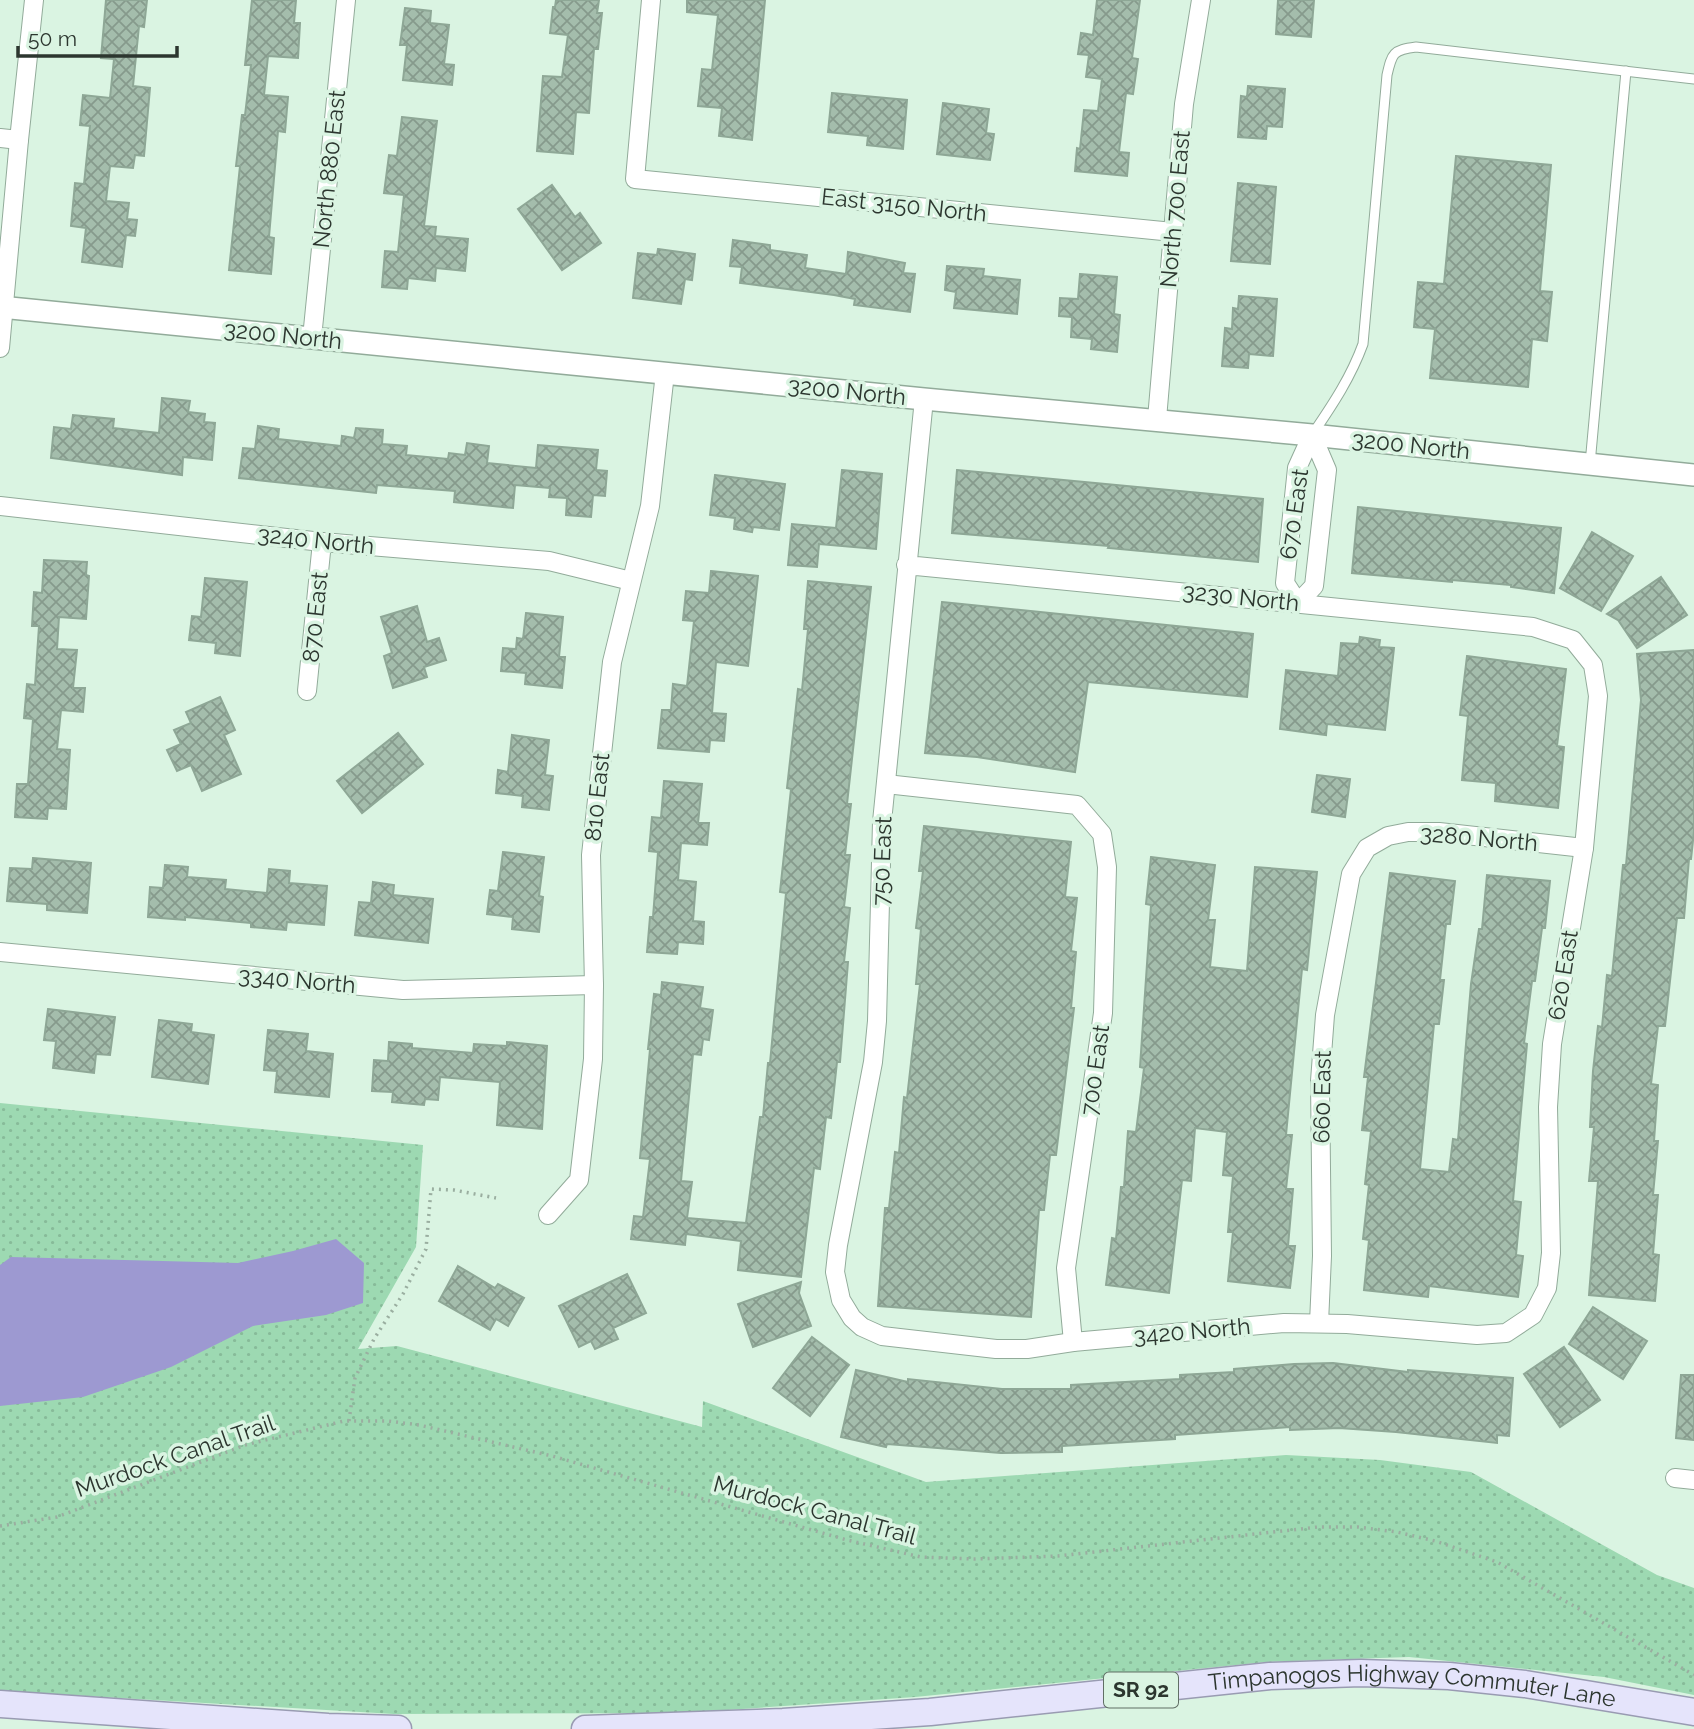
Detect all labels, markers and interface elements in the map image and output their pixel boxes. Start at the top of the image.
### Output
scale bar [18,14,177,58]
text: 50 m [28,26,77,51]
street label: North 880 East [307,88,350,249]
street label: North 700 East [1154,129,1195,289]
street label: East 3150 North [820,182,988,227]
street label: 3200 North [223,315,343,354]
street label: 3200 North [787,371,907,410]
street label: 3200 North [1351,425,1471,464]
street label: 670 East [1274,467,1313,561]
street label: 3240 North [256,520,376,559]
street label: 870 East [296,570,333,664]
street label: 3230 North [1181,577,1301,616]
street label: 810 East [578,751,615,842]
street label: 750 East [866,815,897,906]
street label: 3280 North [1419,819,1539,856]
street label: 620 East [1542,928,1583,1022]
street label: 3340 North [237,961,357,998]
street label: 700 East [1075,1022,1114,1117]
street label: 660 East [1307,1050,1336,1144]
street label: 3420 North [1132,1312,1252,1349]
street label: Murdock Canal Trail [72,1408,279,1502]
street label: Murdock Canal Trail [711,1469,920,1550]
street label: Timpanogos Highway Commuter Lane [1207,1659,1618,1712]
road number: SR 92 [1104,1672,1178,1708]

